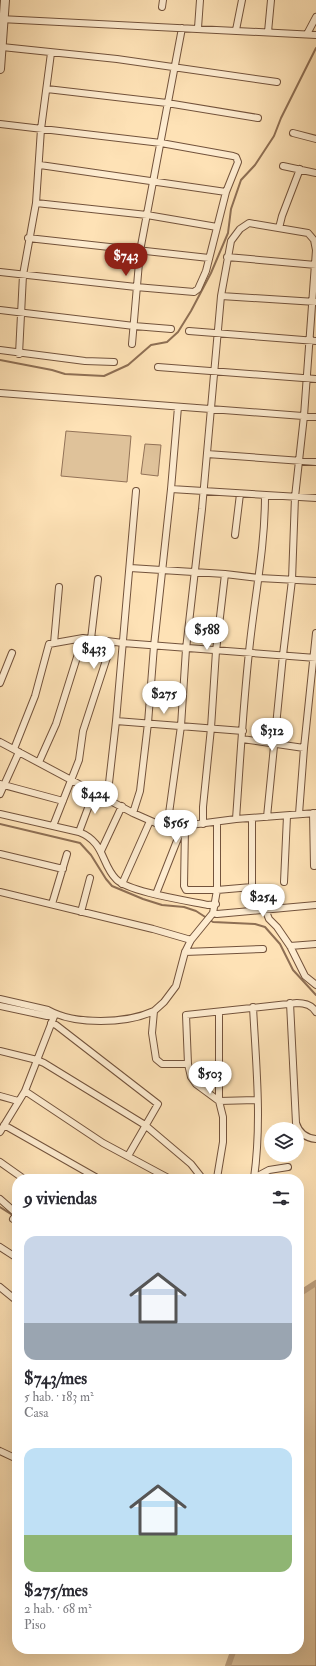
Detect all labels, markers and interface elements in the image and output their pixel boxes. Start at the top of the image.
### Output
pin: $743 [102,243,150,277]
text: $743 [114,248,138,264]
pin: $588 [183,617,231,651]
text: $588 [194,622,220,638]
pin: $433 [70,636,118,670]
text: $433 [82,641,106,657]
pin: $275 [140,681,188,715]
text: $275 [151,686,177,702]
pin: $312 [248,718,296,752]
text: $312 [260,723,284,739]
pin: $424 [71,781,119,815]
text: $424 [81,786,109,802]
pin: $565 [152,810,200,844]
text: $565 [163,815,189,831]
pin: $254 [239,884,287,918]
text: $254 [250,889,276,905]
pin: $503 [186,1061,234,1095]
text: $503 [198,1066,222,1082]
map controls [264,1122,304,1162]
button: layers [264,1122,304,1162]
icon: filters [270,1187,292,1209]
text: 9 viviendas [24,1188,97,1209]
icon: home [122,1262,194,1334]
text: $743/mes [24,1368,87,1389]
text: 5 hab. · 183 m² [24,1389,94,1405]
text: Casa [24,1405,49,1421]
icon: home [122,1474,194,1546]
text: $275/mes [24,1580,88,1601]
text: 2 hab. · 68 m² [24,1601,92,1617]
text: Piso [24,1617,46,1633]

